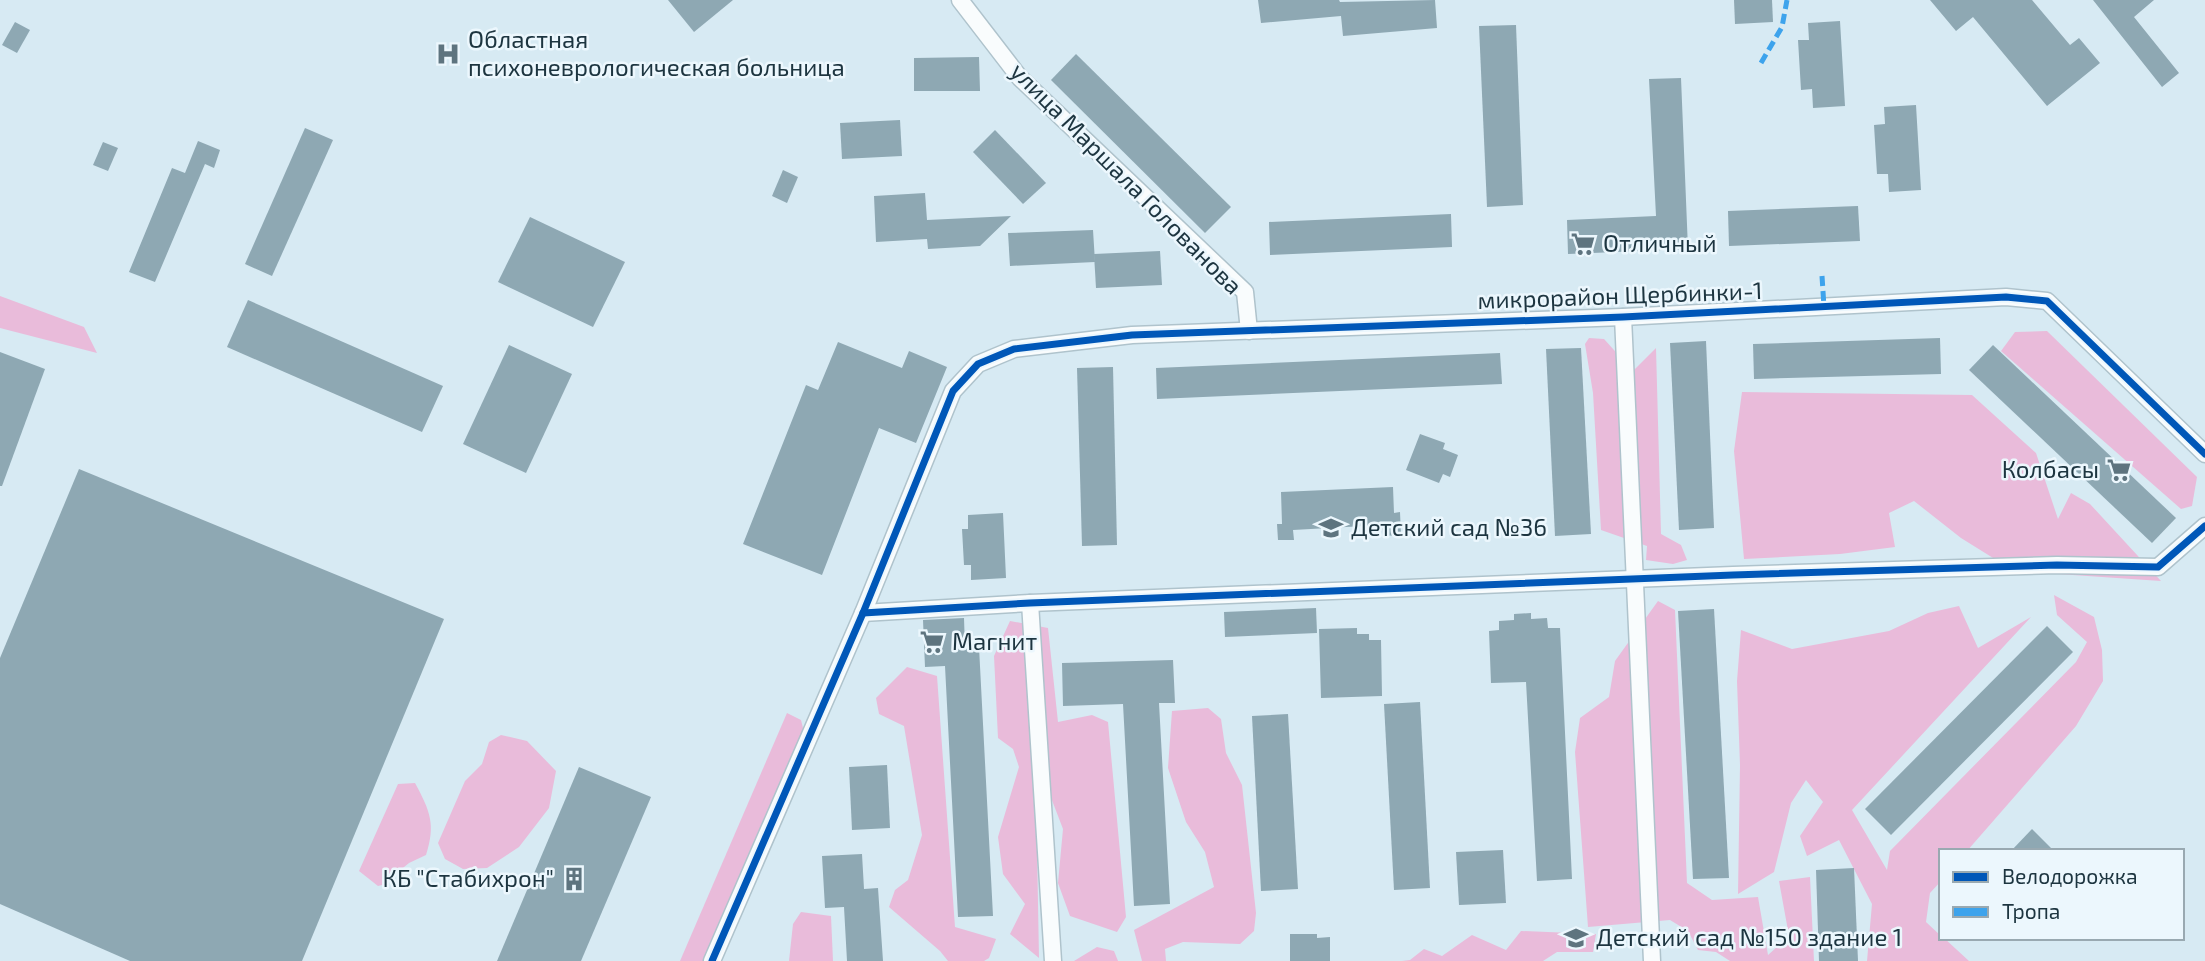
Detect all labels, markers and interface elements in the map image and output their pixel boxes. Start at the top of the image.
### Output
place label: Областная психоневрологическая больница [468,24,845,81]
hospital icon: Областная психоневрологическая больница [434,40,462,68]
street label: улица Маршала Голованова [1005,56,1249,300]
place label: Отличный [1603,228,1717,257]
supermarket icon: Отличный [1569,230,1597,258]
street label: микрорайон Щербинки-1 [1477,275,1763,314]
place label: Колбасы [2002,454,2099,483]
supermarket icon: Колбасы [2105,456,2133,484]
place label: Детский сад №36 [1351,512,1547,541]
school or university icon: Детский сад №36 [1317,514,1345,542]
place label: Магнит [952,626,1037,655]
supermarket icon: Магнит [918,628,946,656]
legend [1939,849,2184,940]
place label: КБ "Стабихрон" [383,863,554,892]
text: Велодорожка [2002,863,2138,888]
building icon: КБ "Стабихрон" [560,865,588,893]
text: Тропа [2002,898,2060,923]
place label: Детский сад №150 здание 1 [1596,922,1902,951]
school or university icon: Детский сад №150 здание 1 [1562,924,1590,952]

